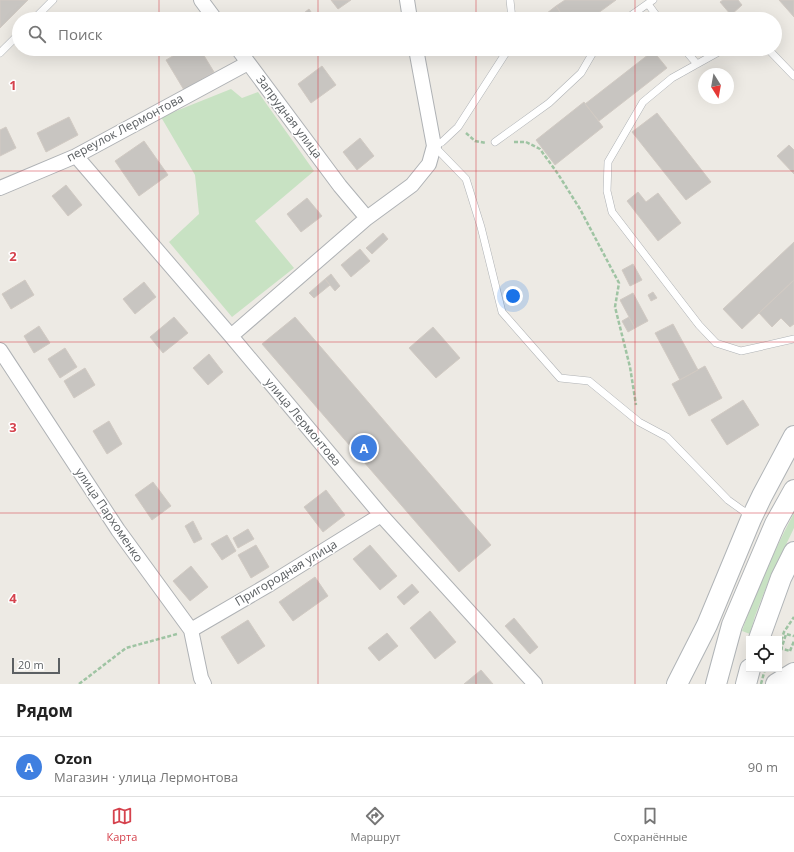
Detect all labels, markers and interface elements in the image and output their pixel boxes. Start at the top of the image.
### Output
search box [12,12,782,56]
icon: search [26,23,48,45]
text: Поиск [58,24,102,44]
north arrow [698,68,734,104]
street label: Запрудная улица [252,72,326,162]
text: 1 [9,76,17,94]
street label: переулок Лермонтова [63,89,186,166]
text: 2 [9,247,17,265]
your location [503,286,523,306]
street label: улица Лермонтова [261,374,345,469]
text: 3 [9,418,17,436]
pin: A [351,433,377,463]
street label: улица Пархоменко [71,464,147,565]
street label: Пригородная улица [232,535,340,610]
text: 4 [9,589,17,607]
map controls [746,636,782,672]
button: locate [746,636,782,672]
scale bar [12,656,60,675]
text: 20 m [18,657,44,672]
text: Рядом [16,699,73,722]
text: Ozon [54,748,92,768]
text: A [25,758,33,776]
text: 90 m [748,758,778,776]
text: Магазин · улица Лермонтова [54,768,238,786]
tab: Карта [107,805,137,844]
tab: Маршрут [351,805,400,844]
tab: Сохранённые [614,805,687,844]

